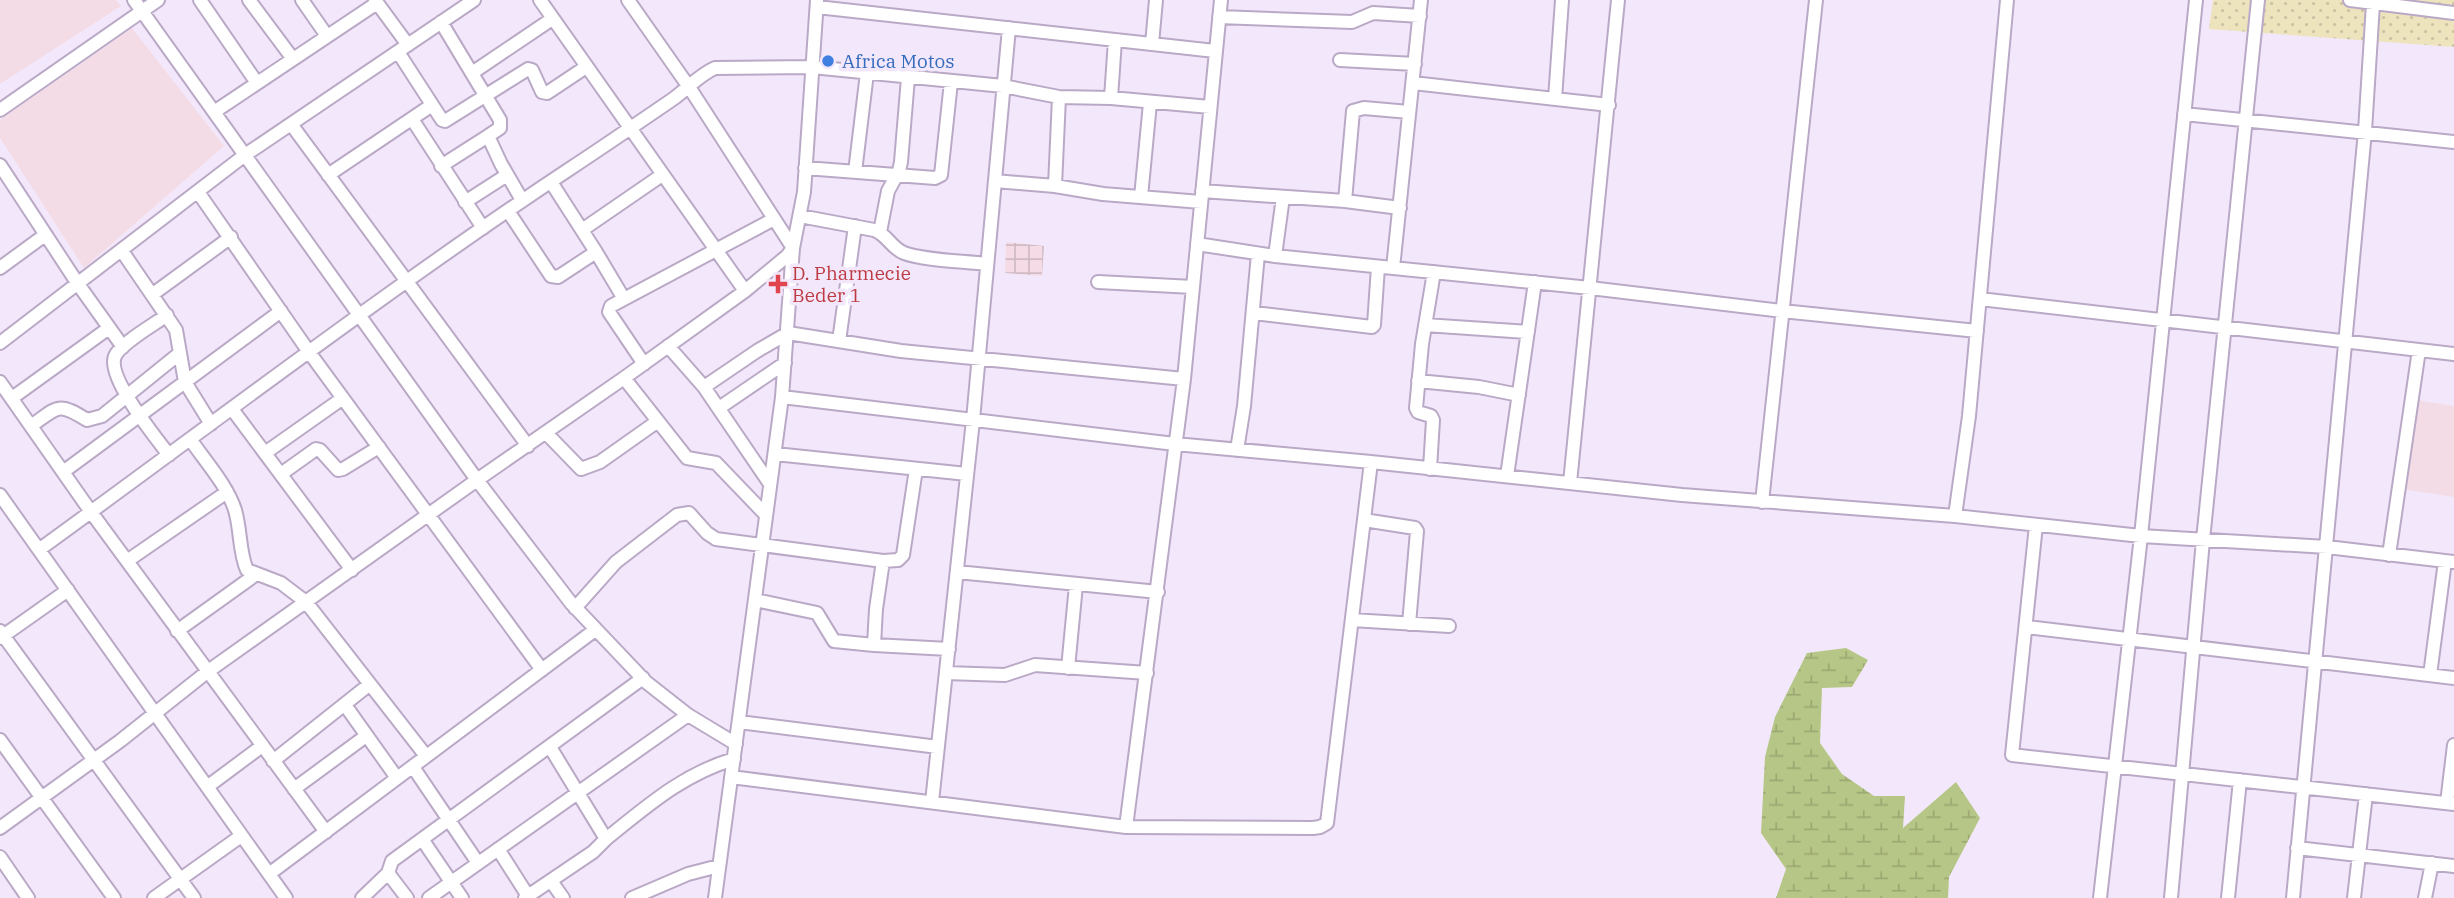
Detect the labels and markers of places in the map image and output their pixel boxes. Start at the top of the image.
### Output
place label: Africa Motos [842,49,954,73]
marker: Africa Motos [820,53,836,69]
place label: D. Pharmecie Beder 1 [792,261,911,307]
marker: D. Pharmecie Beder 1 [770,276,786,292]

